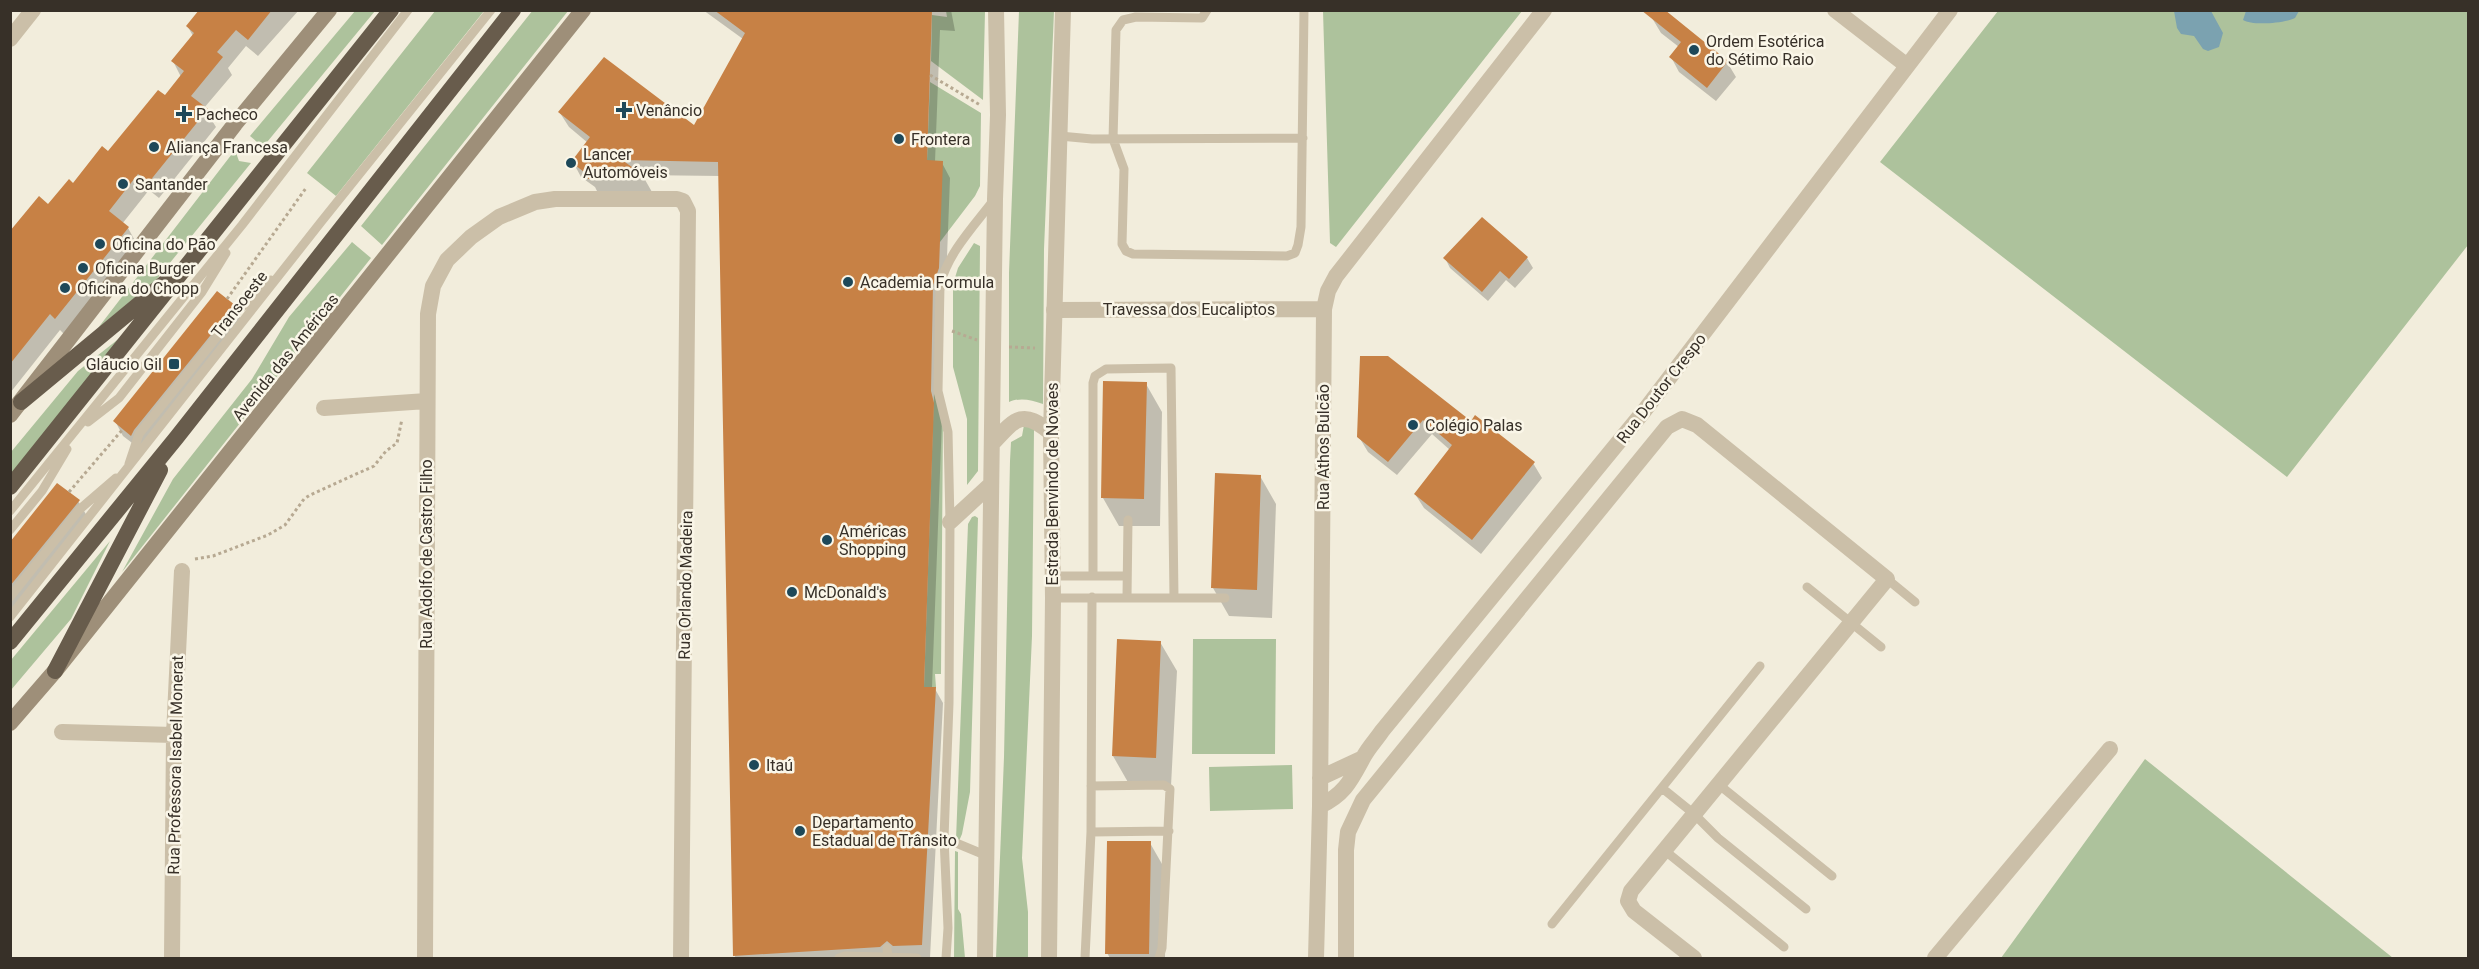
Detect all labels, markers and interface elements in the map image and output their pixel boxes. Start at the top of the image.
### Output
place label: Ordem Esotérica do Sétimo Raio [1706,32,1824,69]
marker: Ordem Esotérica do Sétimo Raio [1687,43,1701,57]
place label: Venâncio [636,101,702,120]
marker: Venâncio [617,103,631,117]
place label: Pacheco [196,105,258,124]
marker: Pacheco [177,107,191,121]
place label: Frontera [911,130,970,149]
marker: Frontera [892,132,906,146]
place label: Aliança Francesa [166,138,288,157]
marker: Aliança Francesa [147,140,161,154]
place label: Lancer Automóveis [583,145,668,182]
marker: Lancer Automóveis [564,156,578,170]
place label: Santander [135,175,208,194]
marker: Santander [116,177,130,191]
place label: Oficina do Pão [112,235,216,254]
marker: Oficina do Pão [93,237,107,251]
place label: Oficina Burger [95,259,196,278]
marker: Oficina Burger [76,261,90,275]
street label: Transoeste [207,267,271,341]
place label: Academia Formula [860,273,994,292]
marker: Academia Formula [841,275,855,289]
place label: Oficina do Chopp [77,279,199,298]
marker: Oficina do Chopp [58,281,72,295]
street label: Avenida das Américas [228,290,343,425]
street label: Travessa dos Eucaliptos [1103,300,1275,319]
street label: Rua Doutor Crespo [1613,330,1710,447]
place label: Gláucio Gil [86,355,162,374]
marker: Gláucio Gil [167,357,181,371]
street label: Estrada Benvindo de Novaes [1043,383,1062,585]
street label: Rua Athos Bulcão [1314,384,1333,510]
place label: Colégio Palas [1425,416,1522,435]
marker: Colégio Palas [1406,418,1420,432]
street label: Rua Adolfo de Castro Filho [417,459,436,649]
street label: Rua Orlando Madeira [675,510,696,660]
place label: Américas Shopping [839,522,907,559]
marker: Américas Shopping [820,533,834,547]
place label: McDonald's [804,583,887,602]
marker: McDonald's [785,585,799,599]
street label: Rua Professora Isabel Monerat [164,655,187,875]
place label: Itaú [766,756,793,775]
marker: Itaú [747,758,761,772]
place label: Departamento Estadual de Trânsito [812,813,957,850]
marker: Departamento Estadual de Trânsito [793,824,807,838]

